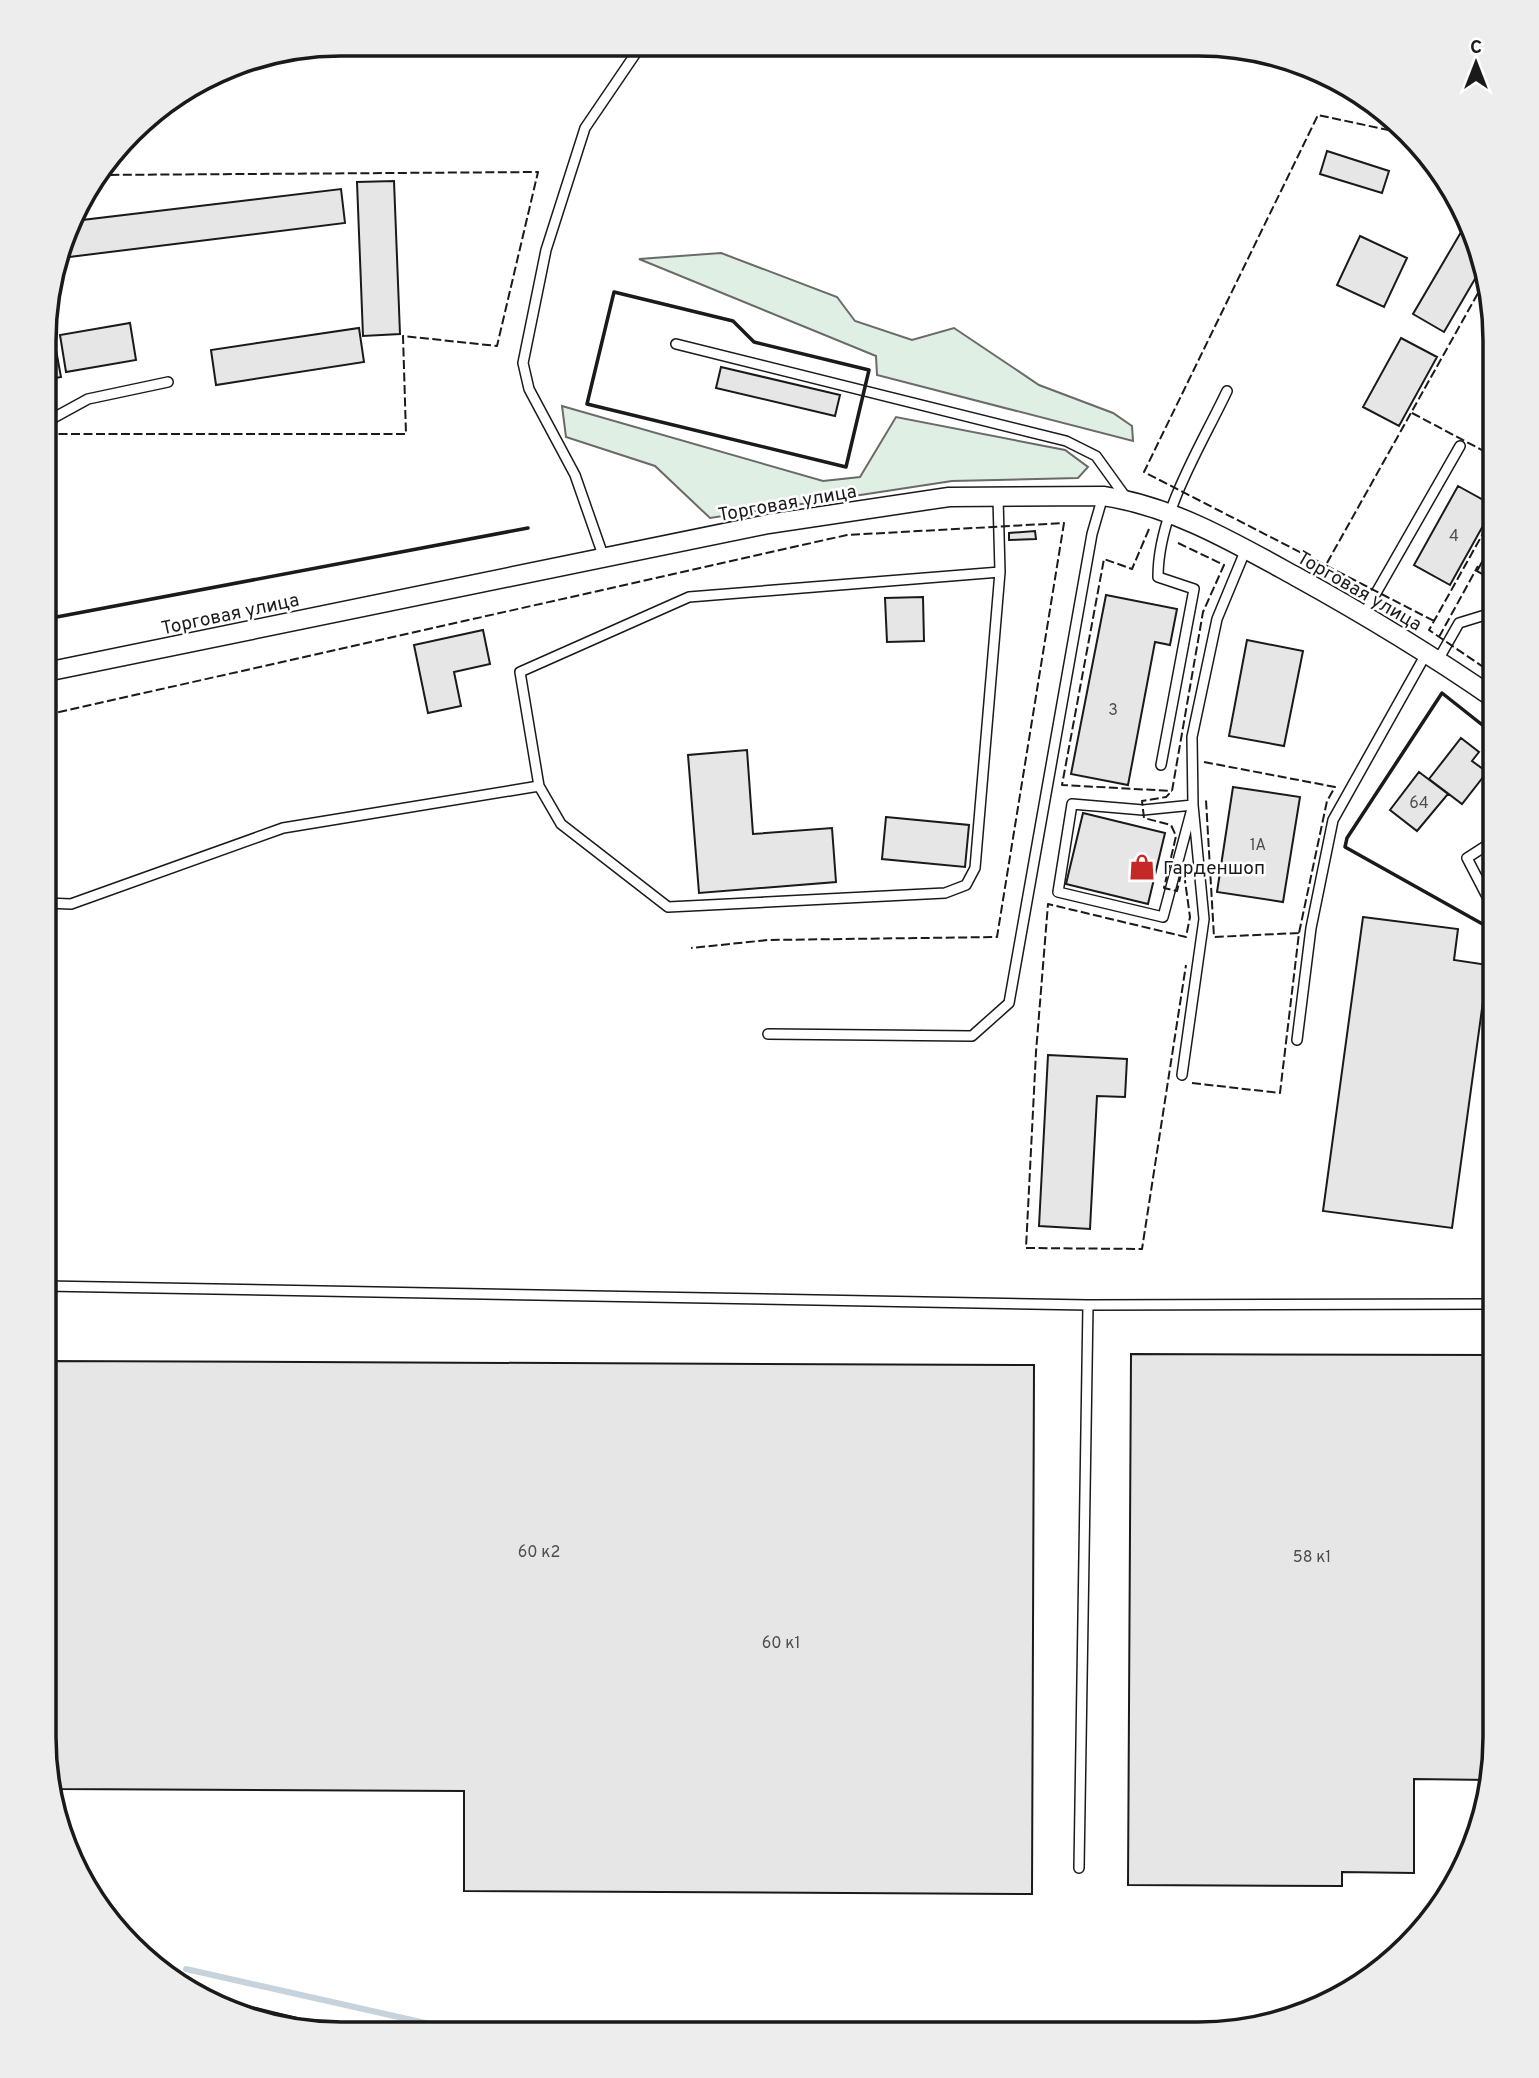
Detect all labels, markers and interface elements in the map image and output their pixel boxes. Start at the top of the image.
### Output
north arrow [1441,28,1511,98]
text: С [1470,36,1482,60]
street label: Торговая улица [716,480,859,528]
house number: 4 [1449,527,1459,547]
street label: Торговая улица [1292,546,1426,637]
street label: Торговая улица [159,589,302,641]
house number: 3 [1108,701,1118,721]
house number: 64 [1409,794,1429,814]
house number: 1А [1250,836,1266,856]
shop icon: Гарденшоп [1127,852,1157,882]
place label: Гарденшоп [1163,857,1265,881]
house number: 60 к2 [518,1543,560,1563]
house number: 58 к1 [1293,1548,1331,1568]
house number: 60 к1 [762,1634,800,1654]

